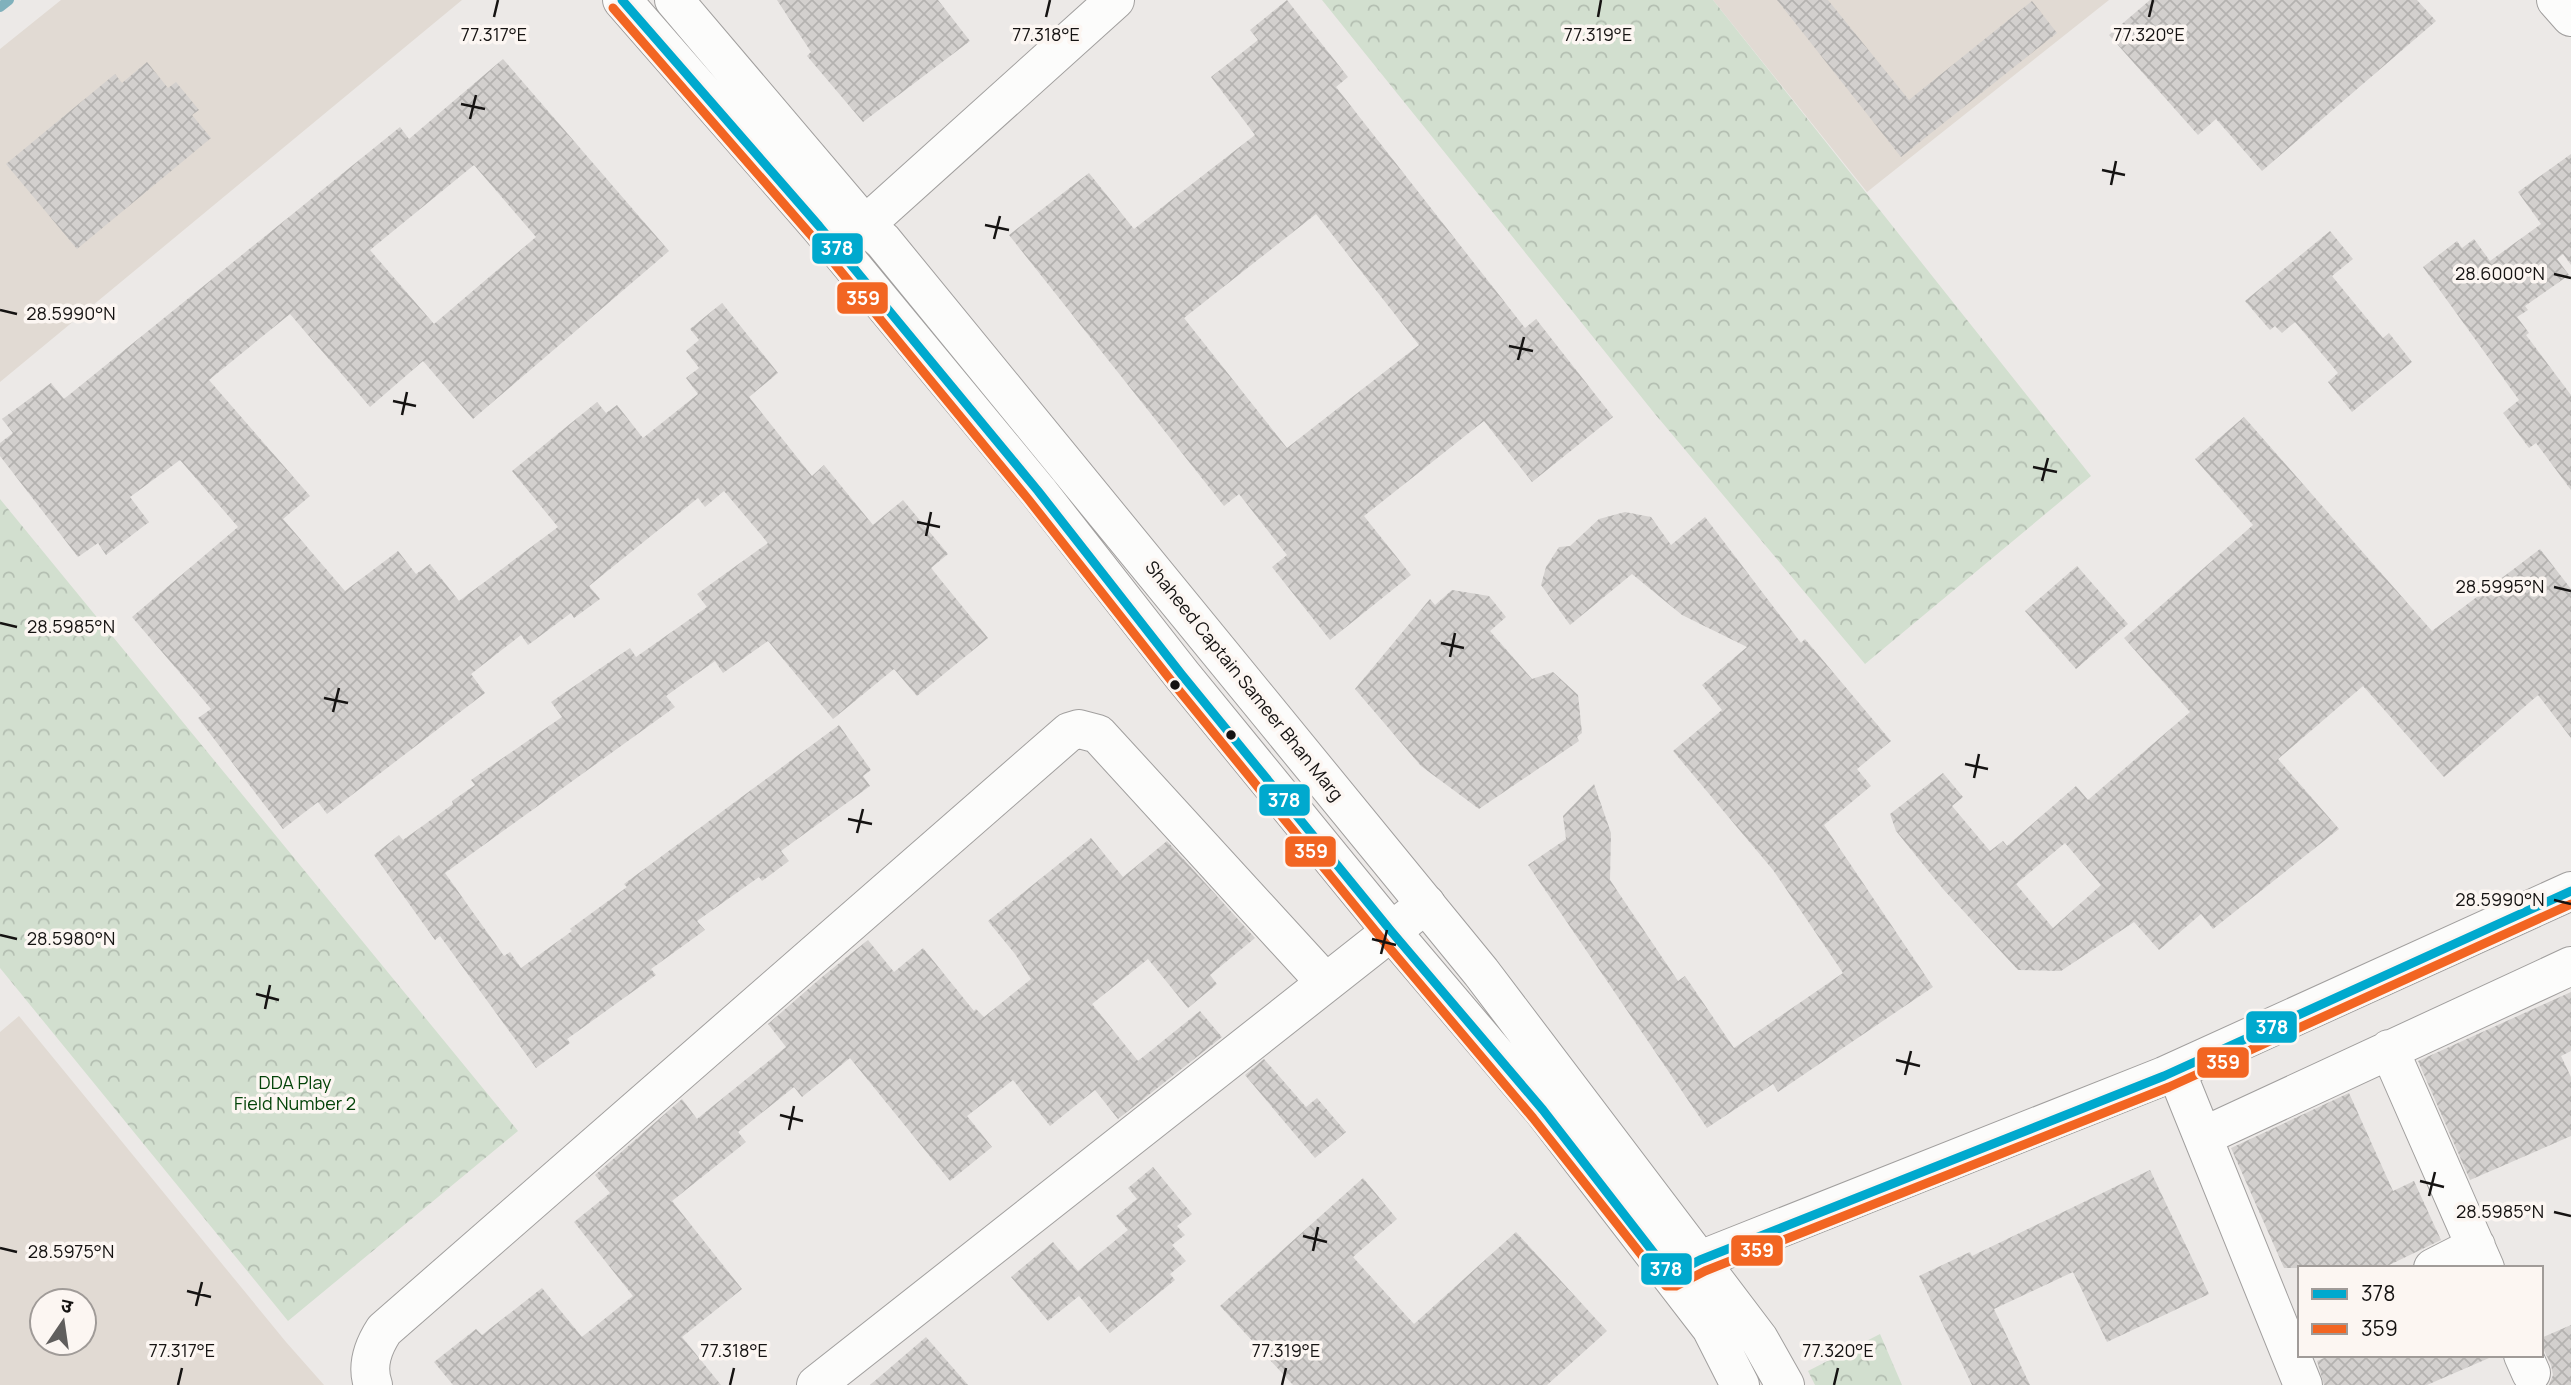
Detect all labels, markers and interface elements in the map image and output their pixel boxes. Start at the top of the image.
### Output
text: 77.317°E [461,22,527,46]
text: 77.318°E [1012,22,1080,46]
text: 77.319°E [1564,22,1632,46]
text: 77.320°E [2113,22,2185,46]
line badge: 378 [811,232,864,265]
text: 378 [821,235,853,261]
text: 28.6000°N [2455,261,2545,285]
line badge: 359 [836,281,889,315]
text: 359 [846,285,880,311]
text: 28.5990°N [26,301,116,325]
street label: Shaheed Captain Sameer Bhan Marg [1140,555,1349,805]
text: 28.5995°N [2456,574,2544,598]
text: 28.5985°N [27,614,115,638]
unlabelled marker [1168,678,1182,692]
unlabelled marker [1224,728,1238,742]
line badge: 378 [1258,783,1311,817]
text: 378 [1268,787,1300,813]
line badge: 359 [1284,835,1337,868]
text: 359 [1294,838,1328,864]
text: 28.5990°N [2455,887,2545,911]
text: 28.5980°N [27,926,115,950]
line badge: 378 [2245,1010,2298,1044]
text: 378 [2256,1014,2288,1040]
line badge: 359 [2196,1046,2250,1079]
text: 359 [2206,1049,2240,1075]
park label: DDA Play Field Number 2 [234,1070,356,1115]
text: 28.5985°N [2456,1199,2544,1223]
line badge: 359 [1730,1234,1784,1267]
text: 359 [1740,1237,1774,1263]
text: 28.5975°N [28,1239,114,1263]
line badge: 378 [1640,1252,1693,1286]
text: 378 [1650,1256,1682,1282]
legend [2298,1266,2543,1357]
text: 378 [2361,1279,2395,1307]
north arrow [28,1287,98,1357]
text: उ [58,1292,76,1320]
text: 359 [2361,1314,2398,1342]
text: 77.317°E [149,1338,215,1362]
text: 77.318°E [700,1338,768,1362]
text: 77.319°E [1252,1338,1320,1362]
text: 77.320°E [1802,1338,1874,1362]

